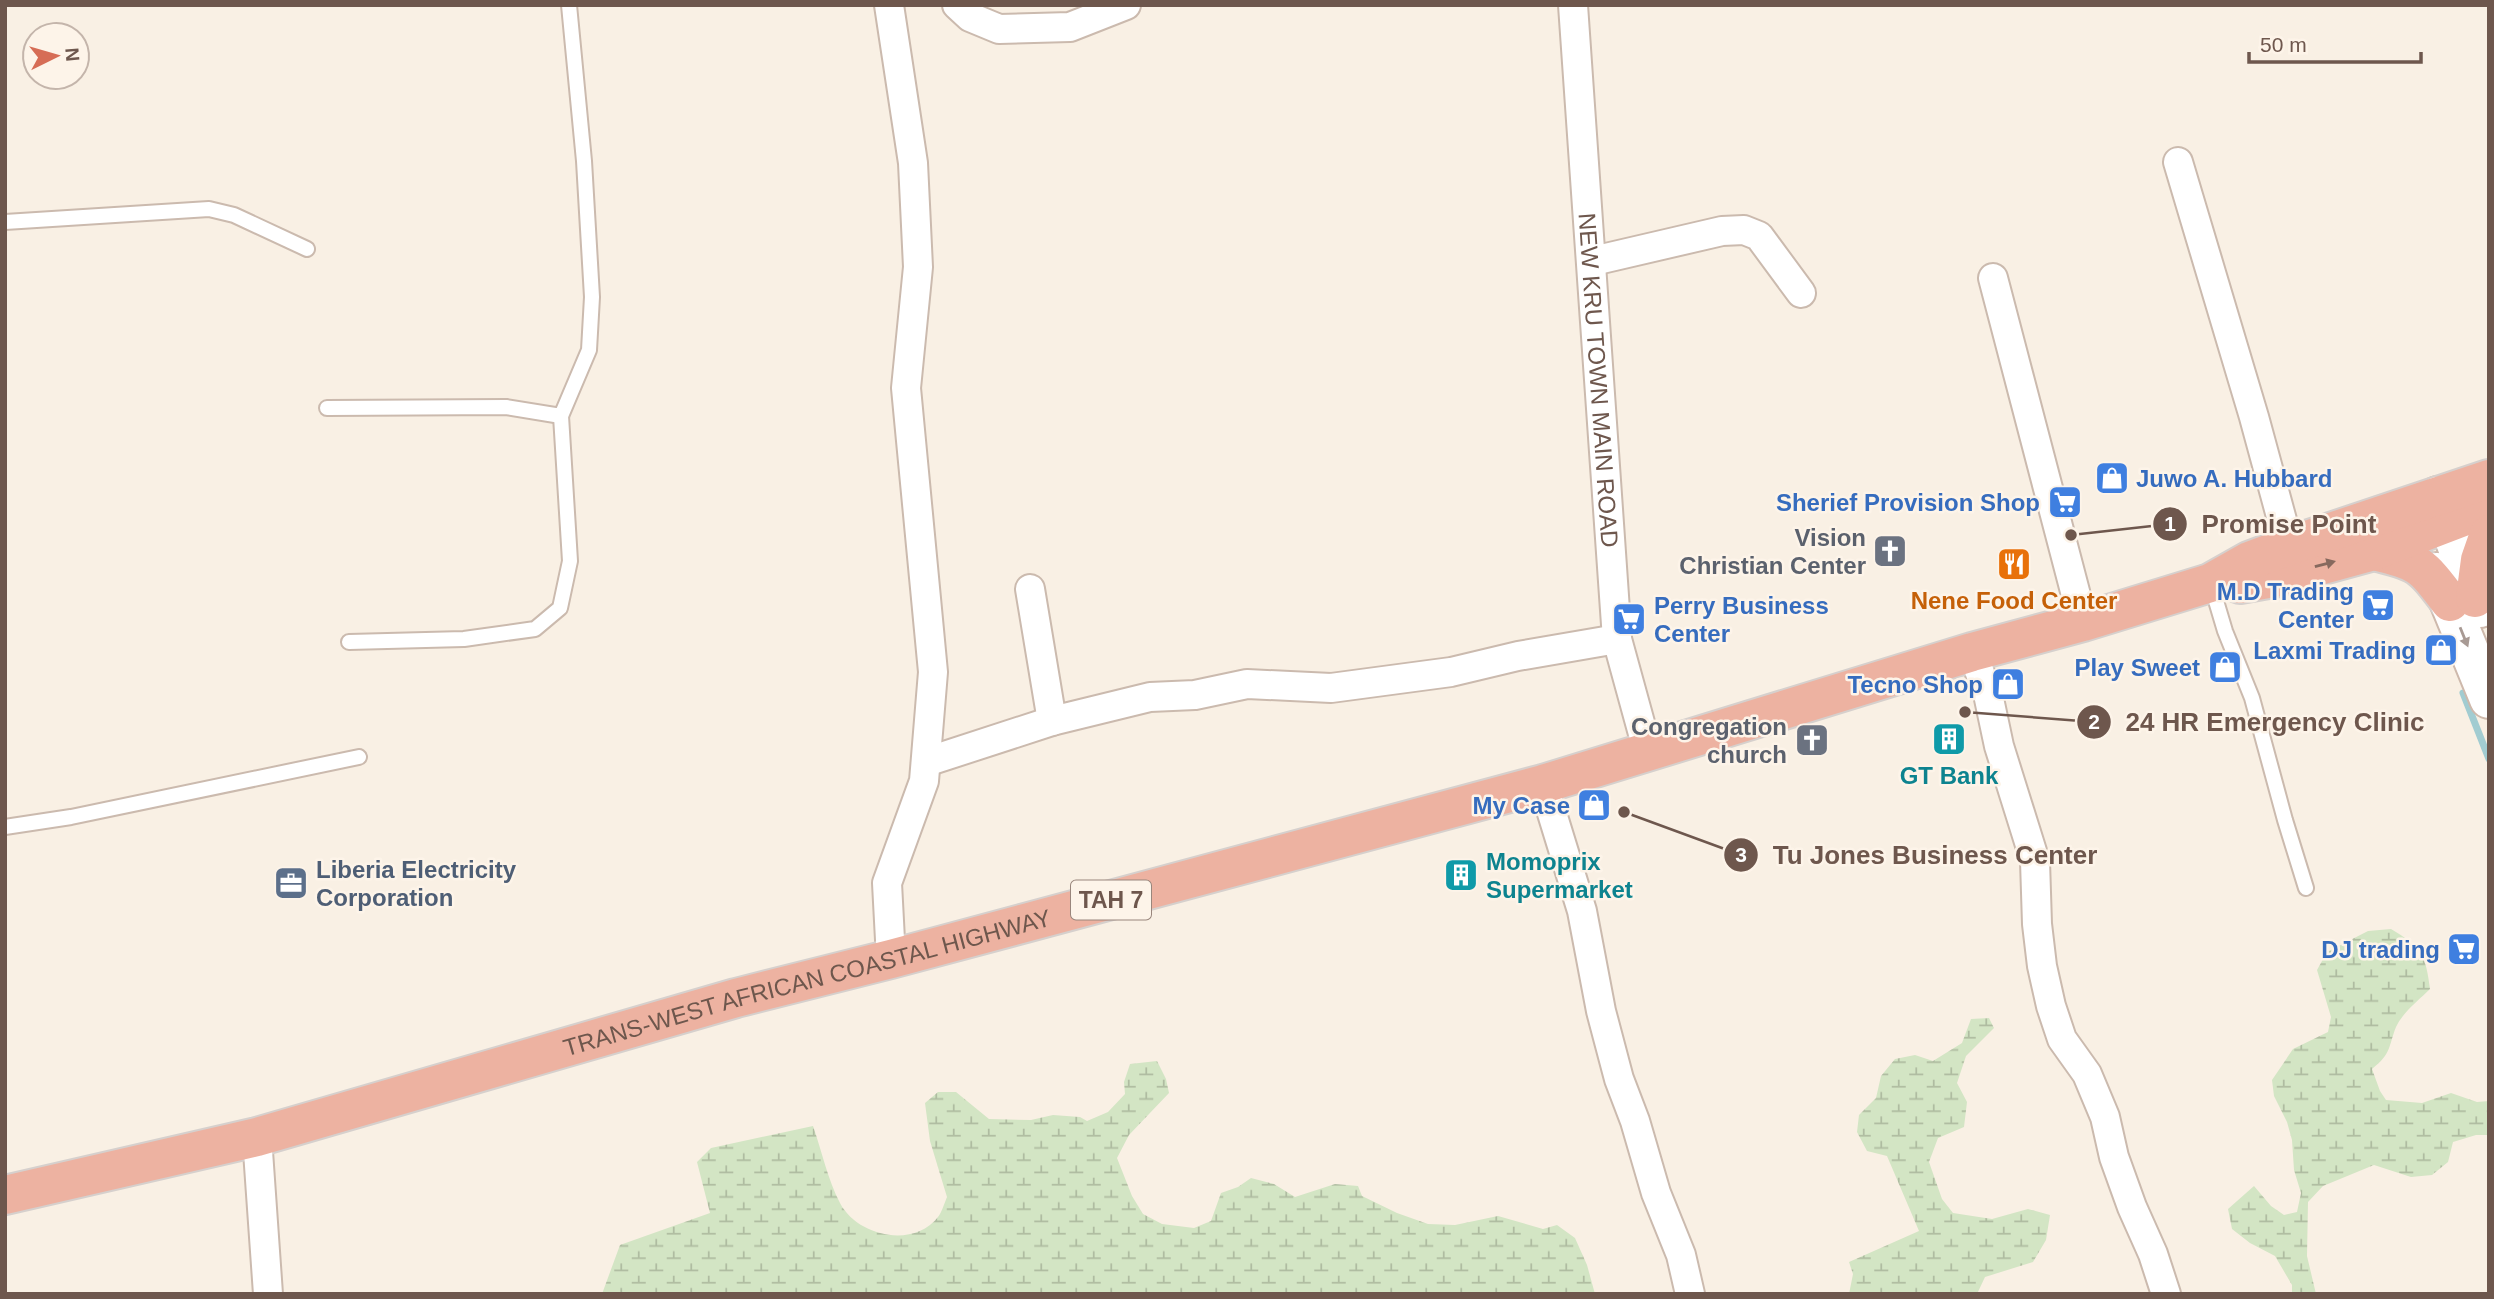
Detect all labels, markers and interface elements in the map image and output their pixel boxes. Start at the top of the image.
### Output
north arrow [21,21,91,91]
scale bar [2249,21,2420,65]
text: 50 m [2260,33,2307,56]
text: N [61,47,83,62]
street label: NEW KRU TOWN MAIN ROAD [1574,212,1624,548]
shop icon: Juwo A. Hubbard [2093,459,2131,497]
place label: Juwo A. Hubbard [2136,465,2332,492]
supermarket icon: Sherief Provision Shop [2046,483,2084,521]
place label: Sherief Provision Shop [1776,489,2040,516]
callout: Promise Point [2153,500,2390,547]
text: Promise Point [2202,509,2377,539]
text: 1 [2164,512,2176,535]
place label: Vision Christian Center [1679,524,1866,579]
church icon: Vision Christian Center [1871,532,1909,570]
restaurant icon: Nene Food Center [1995,545,2033,583]
one-way arrow [2315,559,2336,569]
place label: M.D Trading Center [2217,578,2354,633]
supermarket icon: M.D Trading Center [2359,586,2397,624]
place label: Nene Food Center [1911,587,2117,614]
place label: Perry Business Center [1654,592,1829,647]
supermarket icon: Perry Business Center [1610,600,1648,638]
one-way arrow [2459,626,2470,647]
shop icon: Laxmi Trading [2422,631,2460,669]
place label: Laxmi Trading [2253,637,2416,664]
shop icon: Play Sweet [2206,648,2244,686]
place label: Play Sweet [2075,654,2200,681]
shop icon: Tecno Shop [1989,665,2027,703]
place label: Tecno Shop [1847,671,1983,698]
callout: 24 HR Emergency Clinic [2076,698,2438,745]
text: 24 HR Emergency Clinic [2125,707,2425,737]
text: 2 [2088,710,2100,733]
place label: Congregation church [1631,713,1787,768]
building icon: GT Bank [1930,720,1968,758]
church icon: Congregation church [1793,721,1831,759]
place label: GT Bank [1900,762,1999,789]
shop icon: My Case [1575,786,1613,824]
place label: My Case [1473,792,1570,819]
callout: Tu Jones Business Center [1724,832,2111,879]
text: Tu Jones Business Center [1773,840,2097,870]
text: 3 [1735,843,1747,866]
place label: Momoprix Supermarket [1486,848,1633,903]
place label: Liberia Electricity Corporation [316,856,517,911]
building icon: Momoprix Supermarket [1442,856,1480,894]
office icon: Liberia Electricity Corporation [272,864,310,902]
road number: TAH 7 [1071,880,1151,920]
street label: TRANS-WEST AFRICAN COASTAL HIGHWAY [560,903,1054,1061]
supermarket icon: DJ trading [2445,930,2483,968]
place label: DJ trading [2321,936,2440,963]

